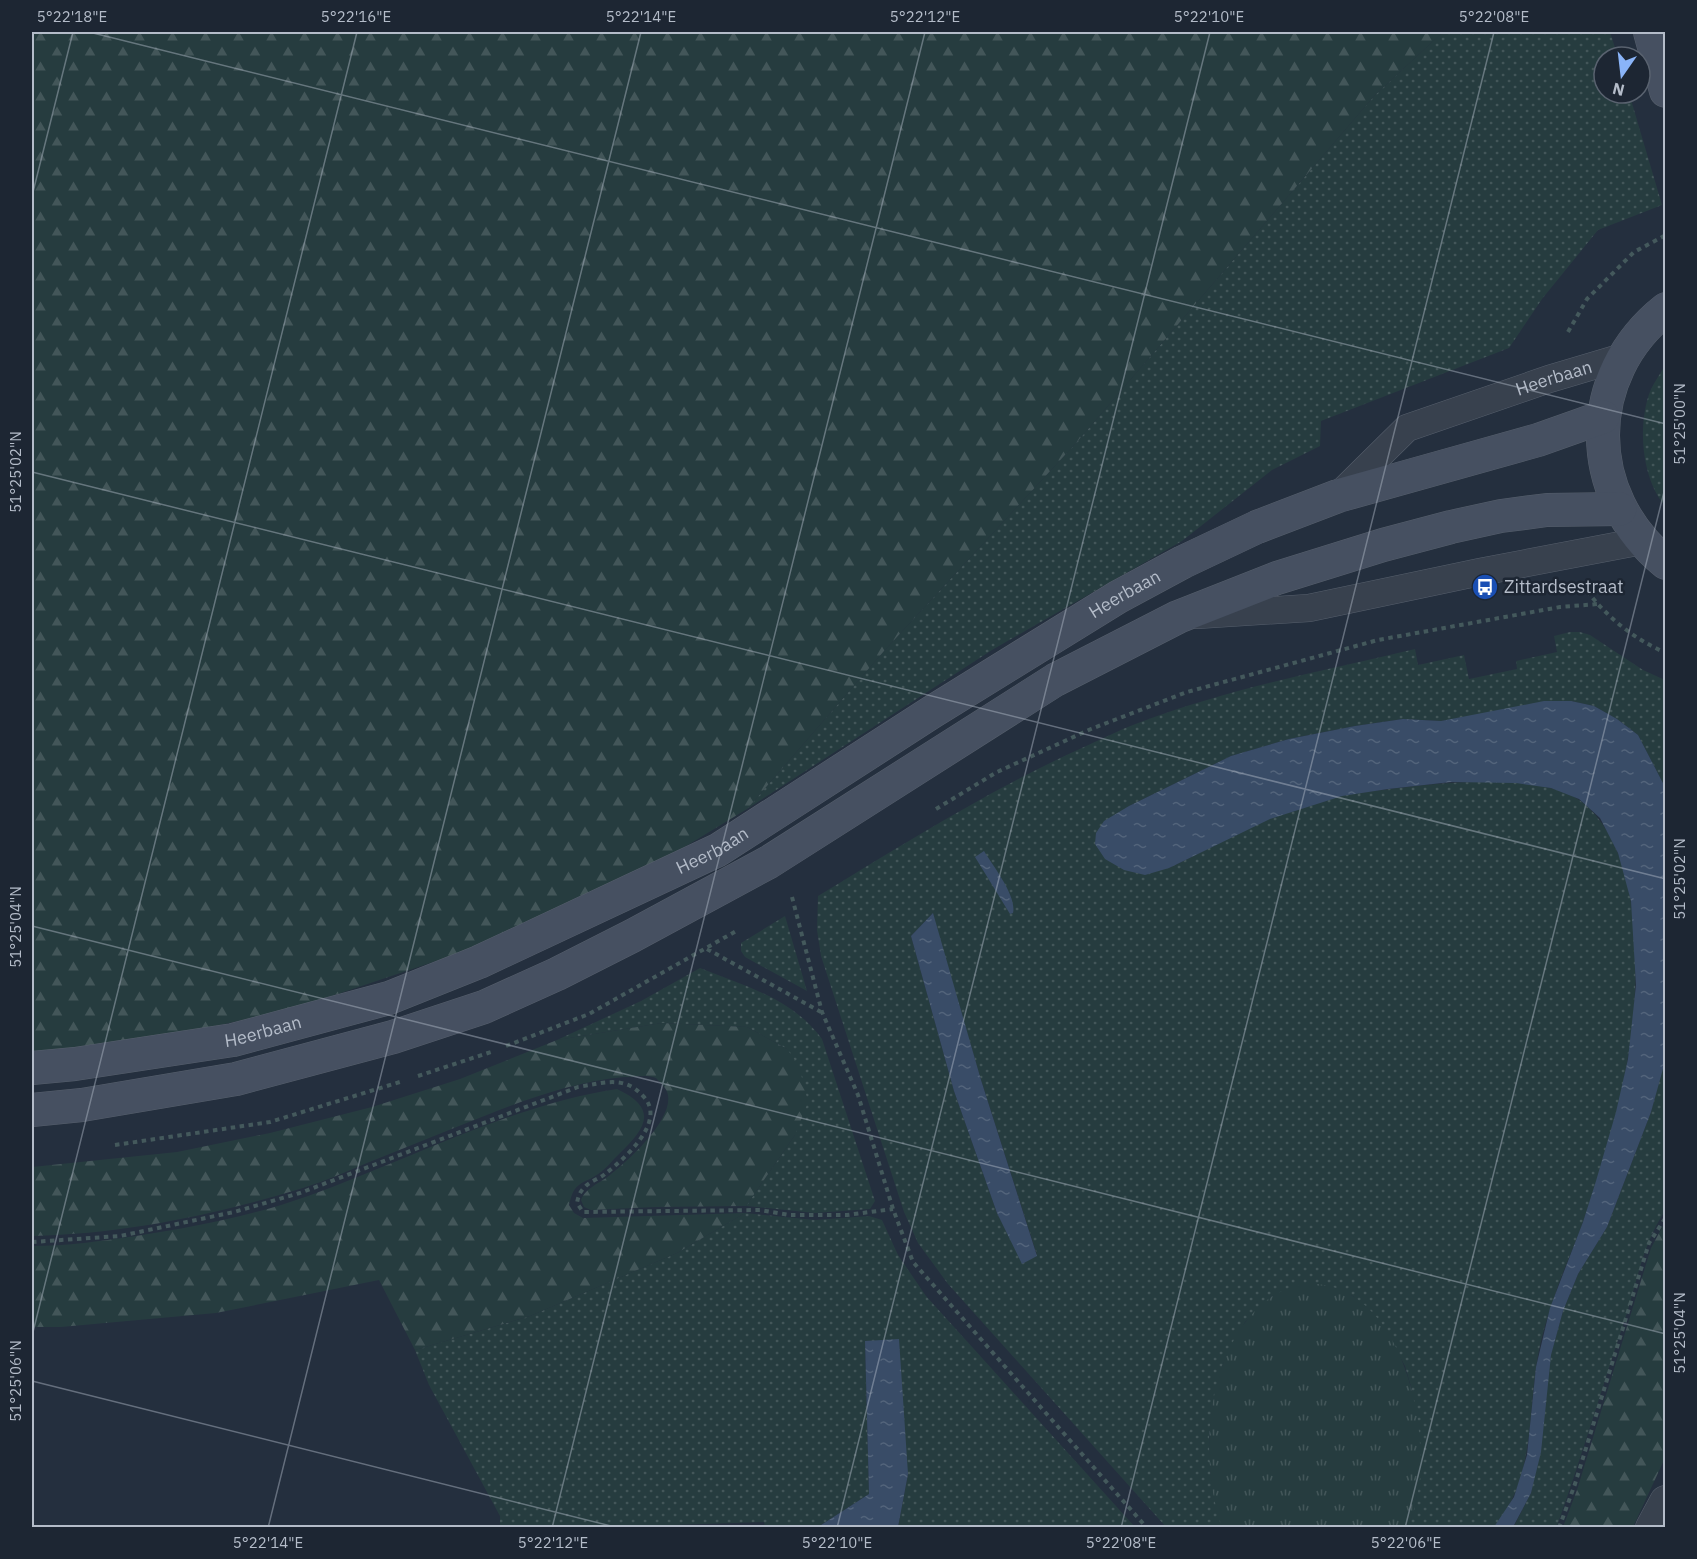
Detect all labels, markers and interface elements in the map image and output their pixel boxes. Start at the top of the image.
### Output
text: 5°22'18"E [37,7,107,26]
text: 5°22'16"E [321,7,391,26]
text: 5°22'14"E [606,7,676,26]
text: 5°22'12"E [890,7,960,26]
text: 5°22'10"E [1174,7,1244,26]
text: 5°22'08"E [1459,7,1529,26]
north arrow [1592,45,1652,105]
text: N [1610,78,1626,101]
street label: Heerbaan [1512,355,1595,401]
text: 51°25'00"N [1670,383,1689,465]
text: 51°25'02"N [6,431,25,513]
street label: Heerbaan [1084,564,1164,623]
bus stop icon: Zittardsestraat [1470,572,1500,602]
place label: Zittardsestraat [1504,575,1624,598]
street label: Heerbaan [672,821,753,879]
text: 51°25'02"N [1670,838,1689,920]
text: 51°25'04"N [6,886,25,968]
street label: Heerbaan [223,1010,304,1052]
text: 51°25'04"N [1670,1292,1689,1374]
text: 51°25'06"N [6,1340,25,1422]
text: 5°22'14"E [233,1533,303,1552]
text: 5°22'12"E [518,1533,588,1552]
text: 5°22'10"E [802,1533,872,1552]
text: 5°22'08"E [1086,1533,1156,1552]
text: 5°22'06"E [1371,1533,1441,1552]

